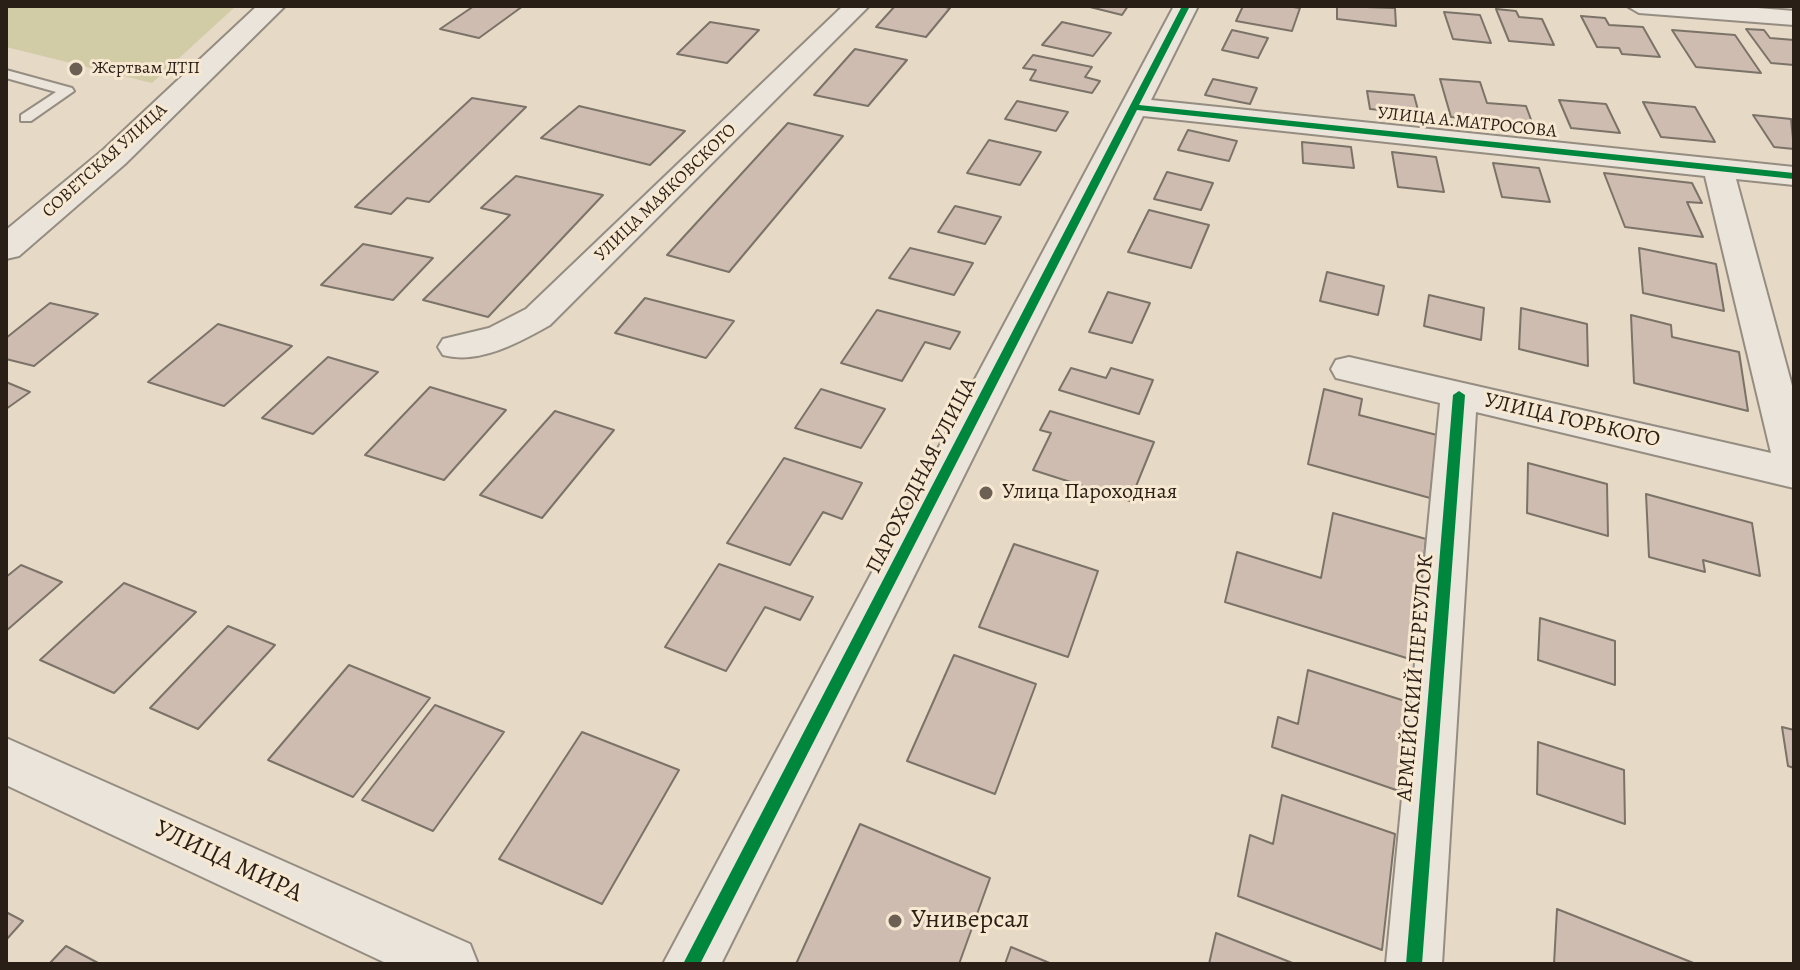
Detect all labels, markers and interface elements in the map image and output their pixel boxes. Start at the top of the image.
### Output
place label: Жертвам ДТП [92,58,200,80]
marker: Жертвам ДТП [67,60,85,78]
street label: СОВЕТСКАЯ УЛИЦА [38,99,172,223]
street label: УЛИЦА А.МАТРОСОВА [1376,103,1558,143]
street label: УЛИЦА МАЯКОВСКОГО [591,120,741,266]
street label: ПАРОХОДНАЯ УЛИЦА [861,374,983,578]
street label: УЛИЦА ГОРЬКОГО [1482,388,1662,454]
place label: Улица Пароходная [1002,480,1177,506]
marker: Улица Пароходная [977,484,995,502]
street label: АРМЕЙСКИЙ ПЕРЕУЛОК [1392,554,1440,802]
street label: УЛИЦА МИРА [149,814,307,910]
place label: Универсал [911,905,1029,937]
marker: Универсал [886,912,904,930]

